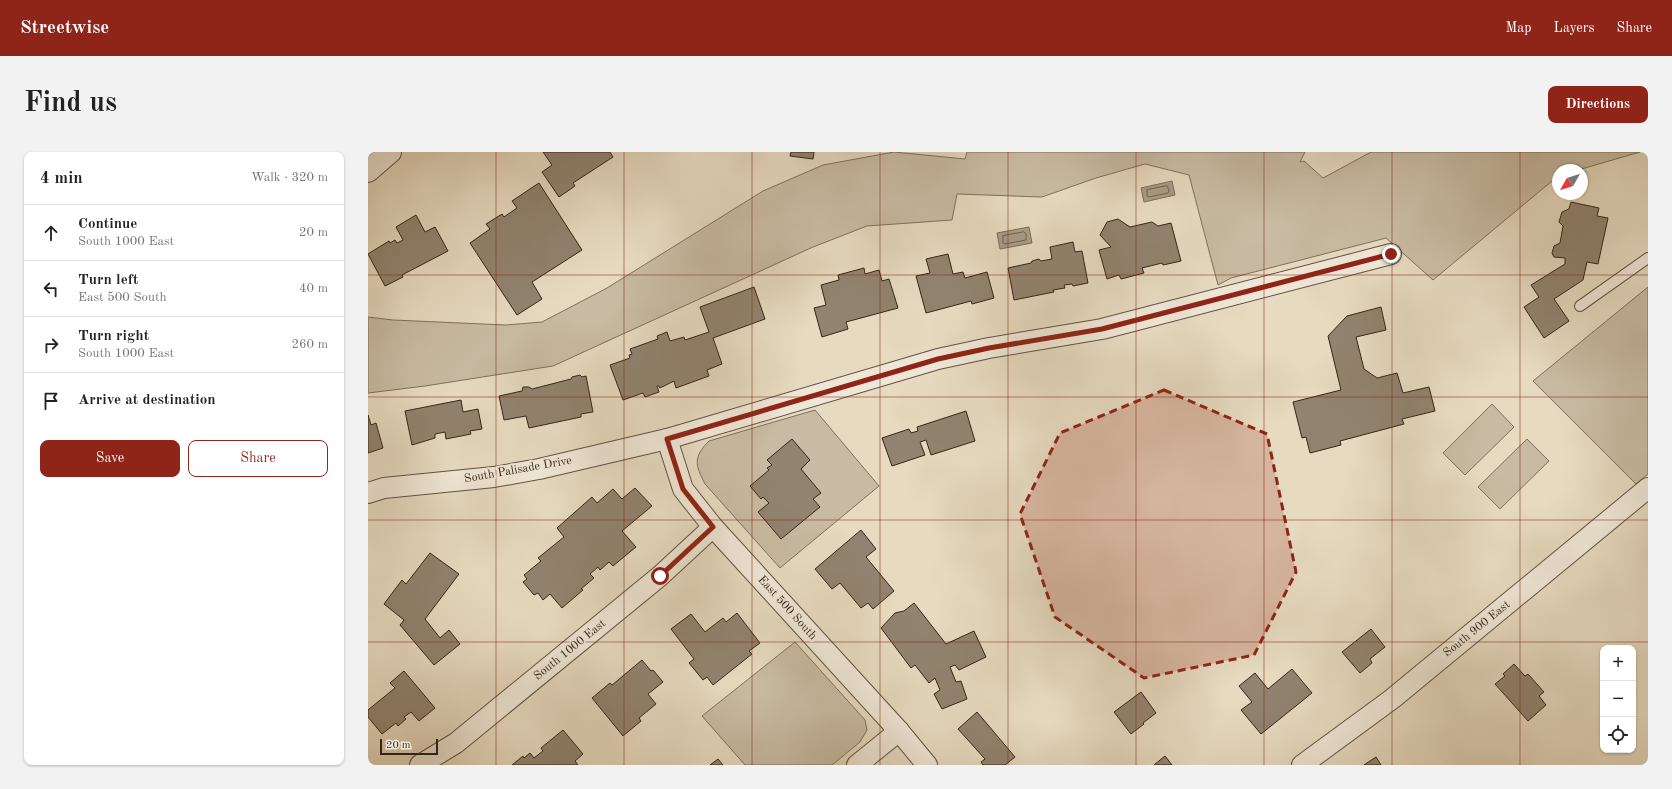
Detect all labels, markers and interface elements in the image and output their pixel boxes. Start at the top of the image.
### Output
text: Streetwise [20,19,109,38]
text: Map [1506,21,1532,35]
text: Layers [1554,21,1595,35]
text: Share [1617,21,1652,35]
button: Directions [1548,86,1648,123]
text: Find us [24,90,117,118]
north arrow [1552,164,1588,200]
text: 4 min [40,170,83,187]
text: Walk · 320 m [251,171,328,184]
text: Continue [78,217,137,232]
icon: ahead [40,222,62,244]
text: 20 m [299,226,328,239]
text: South 1000 East [78,235,174,248]
route end [1382,245,1400,263]
text: Turn left [78,273,138,288]
icon: left [40,278,62,300]
text: 40 m [299,282,328,295]
text: East 500 South [78,291,167,304]
text: Turn right [78,329,149,344]
icon: right [40,334,62,356]
text: 260 m [291,338,328,351]
text: South 1000 East [78,347,174,360]
icon: arrive [40,390,62,412]
text: Arrive at destination [78,393,216,408]
button: Save [40,440,180,477]
button: Share [188,440,328,477]
street label: South Palisade Drive [463,455,573,485]
route start [651,567,669,585]
street label: East 500 South [755,573,820,643]
street label: South 900 East [1441,599,1513,659]
street label: South 1000 East [532,617,608,683]
map controls [1600,645,1636,753]
button: + [1600,645,1636,681]
button: − [1600,681,1636,717]
button: locate [1600,717,1636,753]
scale bar [380,737,438,756]
text: 20 m [386,740,411,751]

